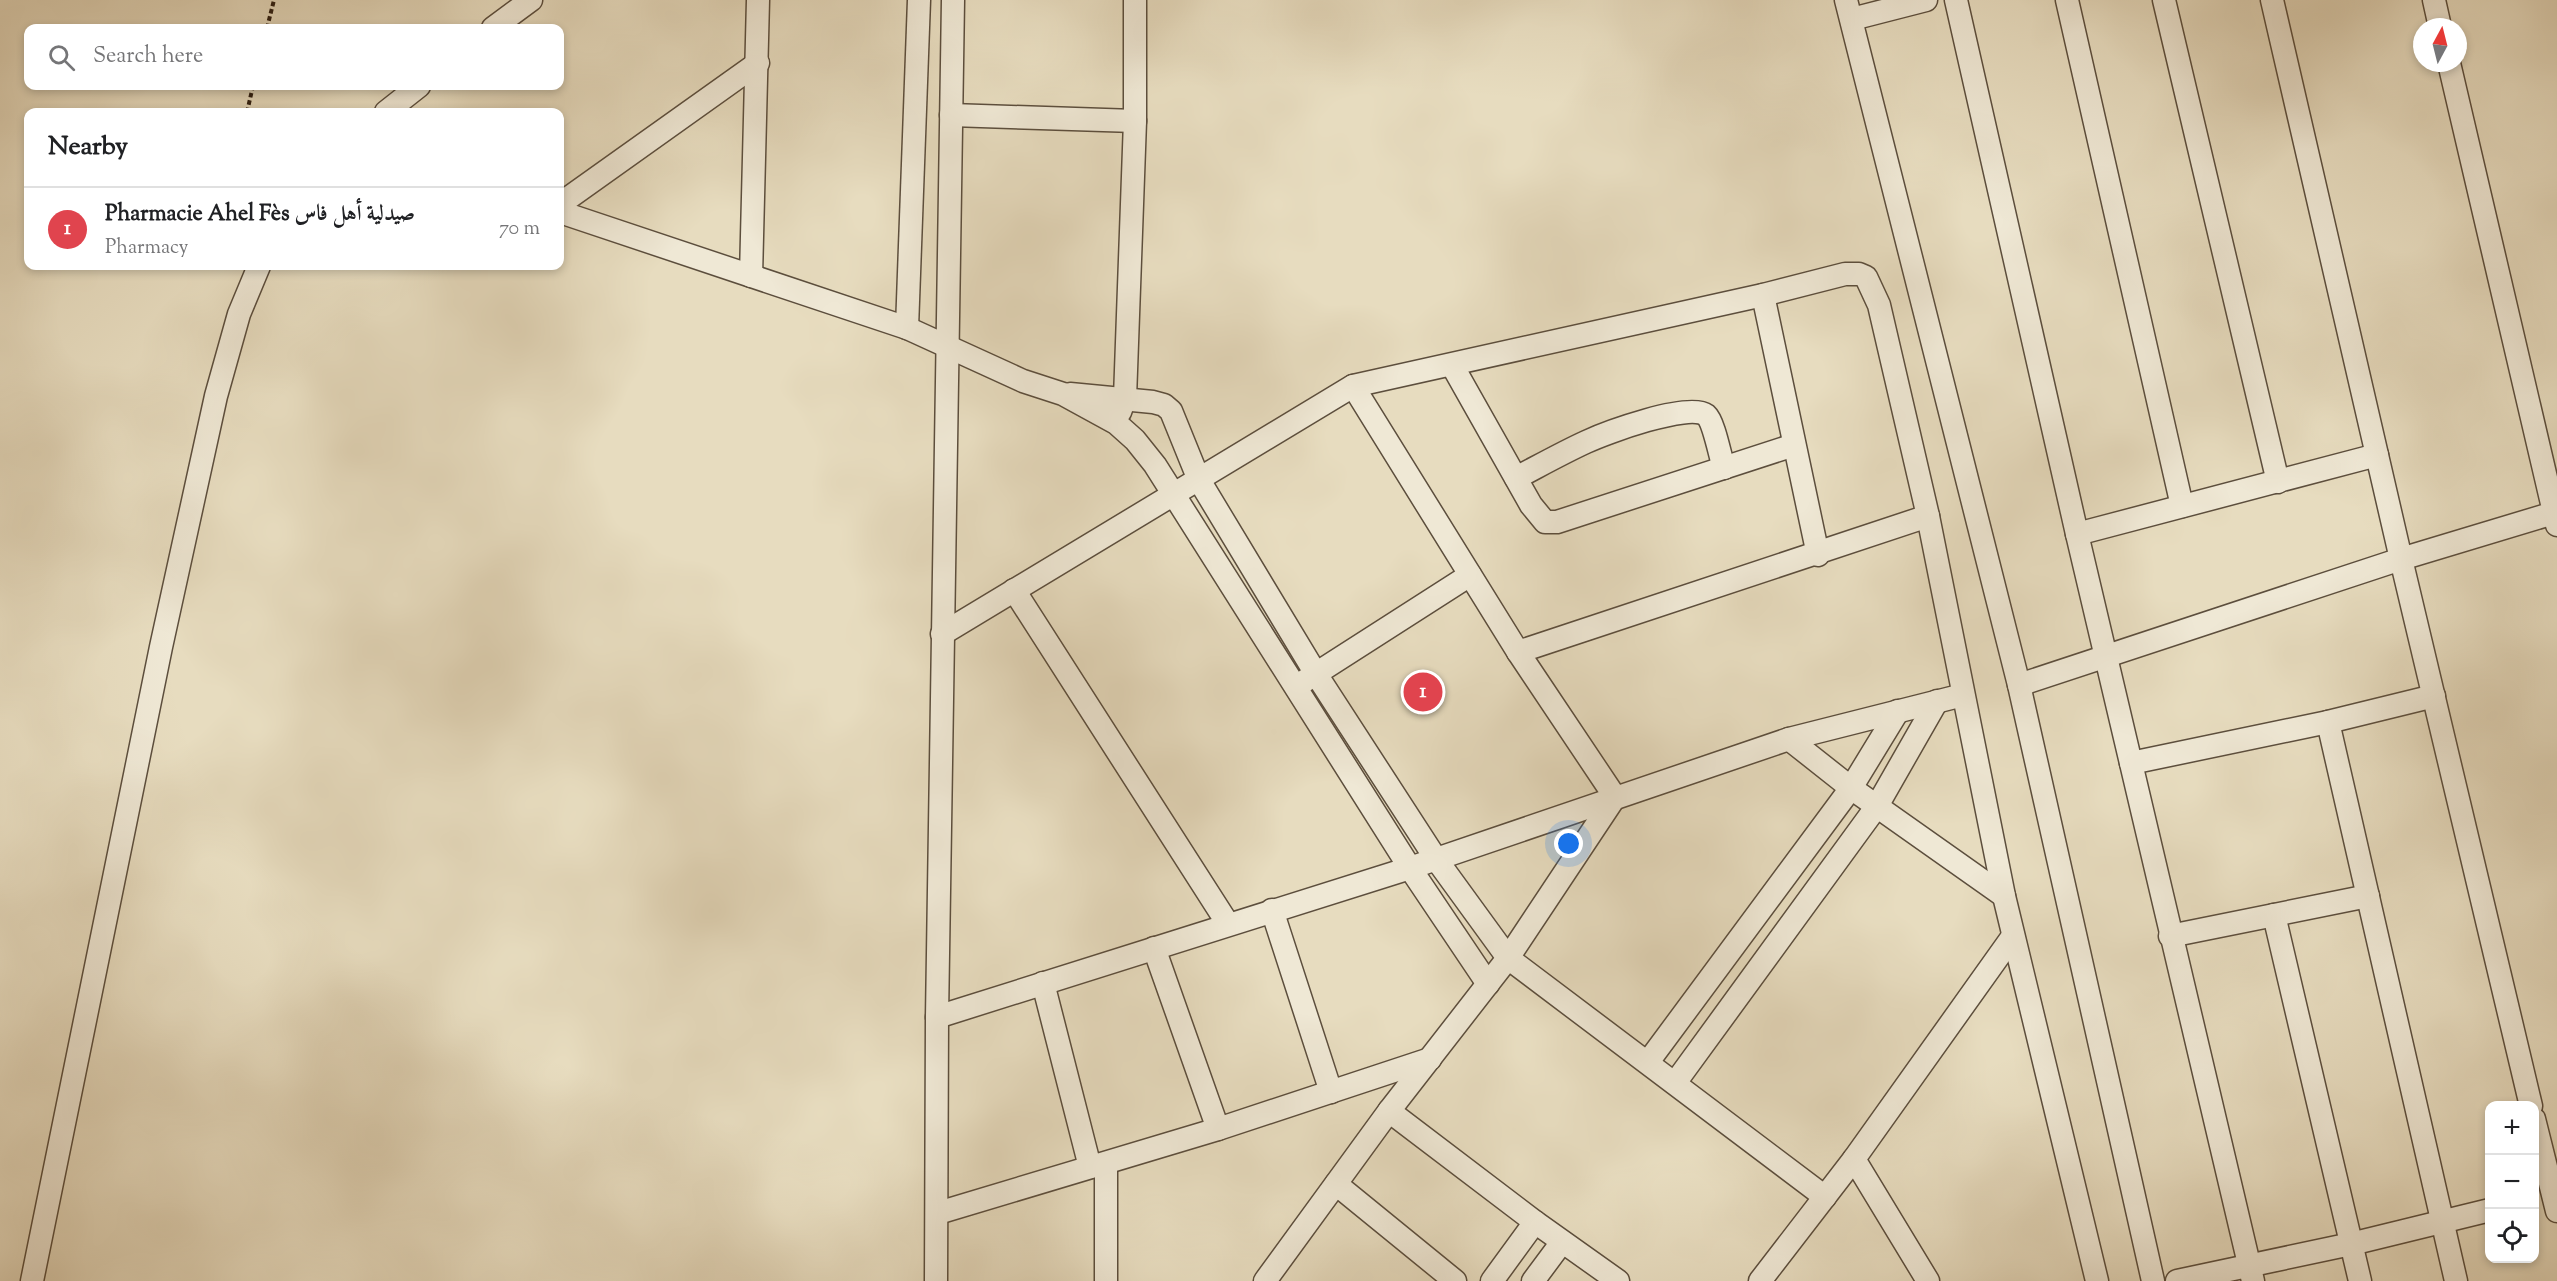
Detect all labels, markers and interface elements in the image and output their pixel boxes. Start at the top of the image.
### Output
north arrow [2413,18,2467,72]
search box [24,24,564,90]
icon: search [45,41,78,74]
text: Search here [93,41,203,73]
text: Nearby [48,129,128,166]
text: Pharmacie Ahel Fès صيدلية أهل فاس [105,199,415,231]
text: 1 [64,215,71,244]
text: 70 m [499,215,540,244]
text: Pharmacy [105,234,188,263]
pin: 1 [1404,670,1442,714]
your location [1554,829,1583,858]
map controls [2485,1101,2539,1263]
button: + [2485,1101,2539,1155]
button: − [2485,1155,2539,1209]
button: locate [2485,1209,2539,1263]

